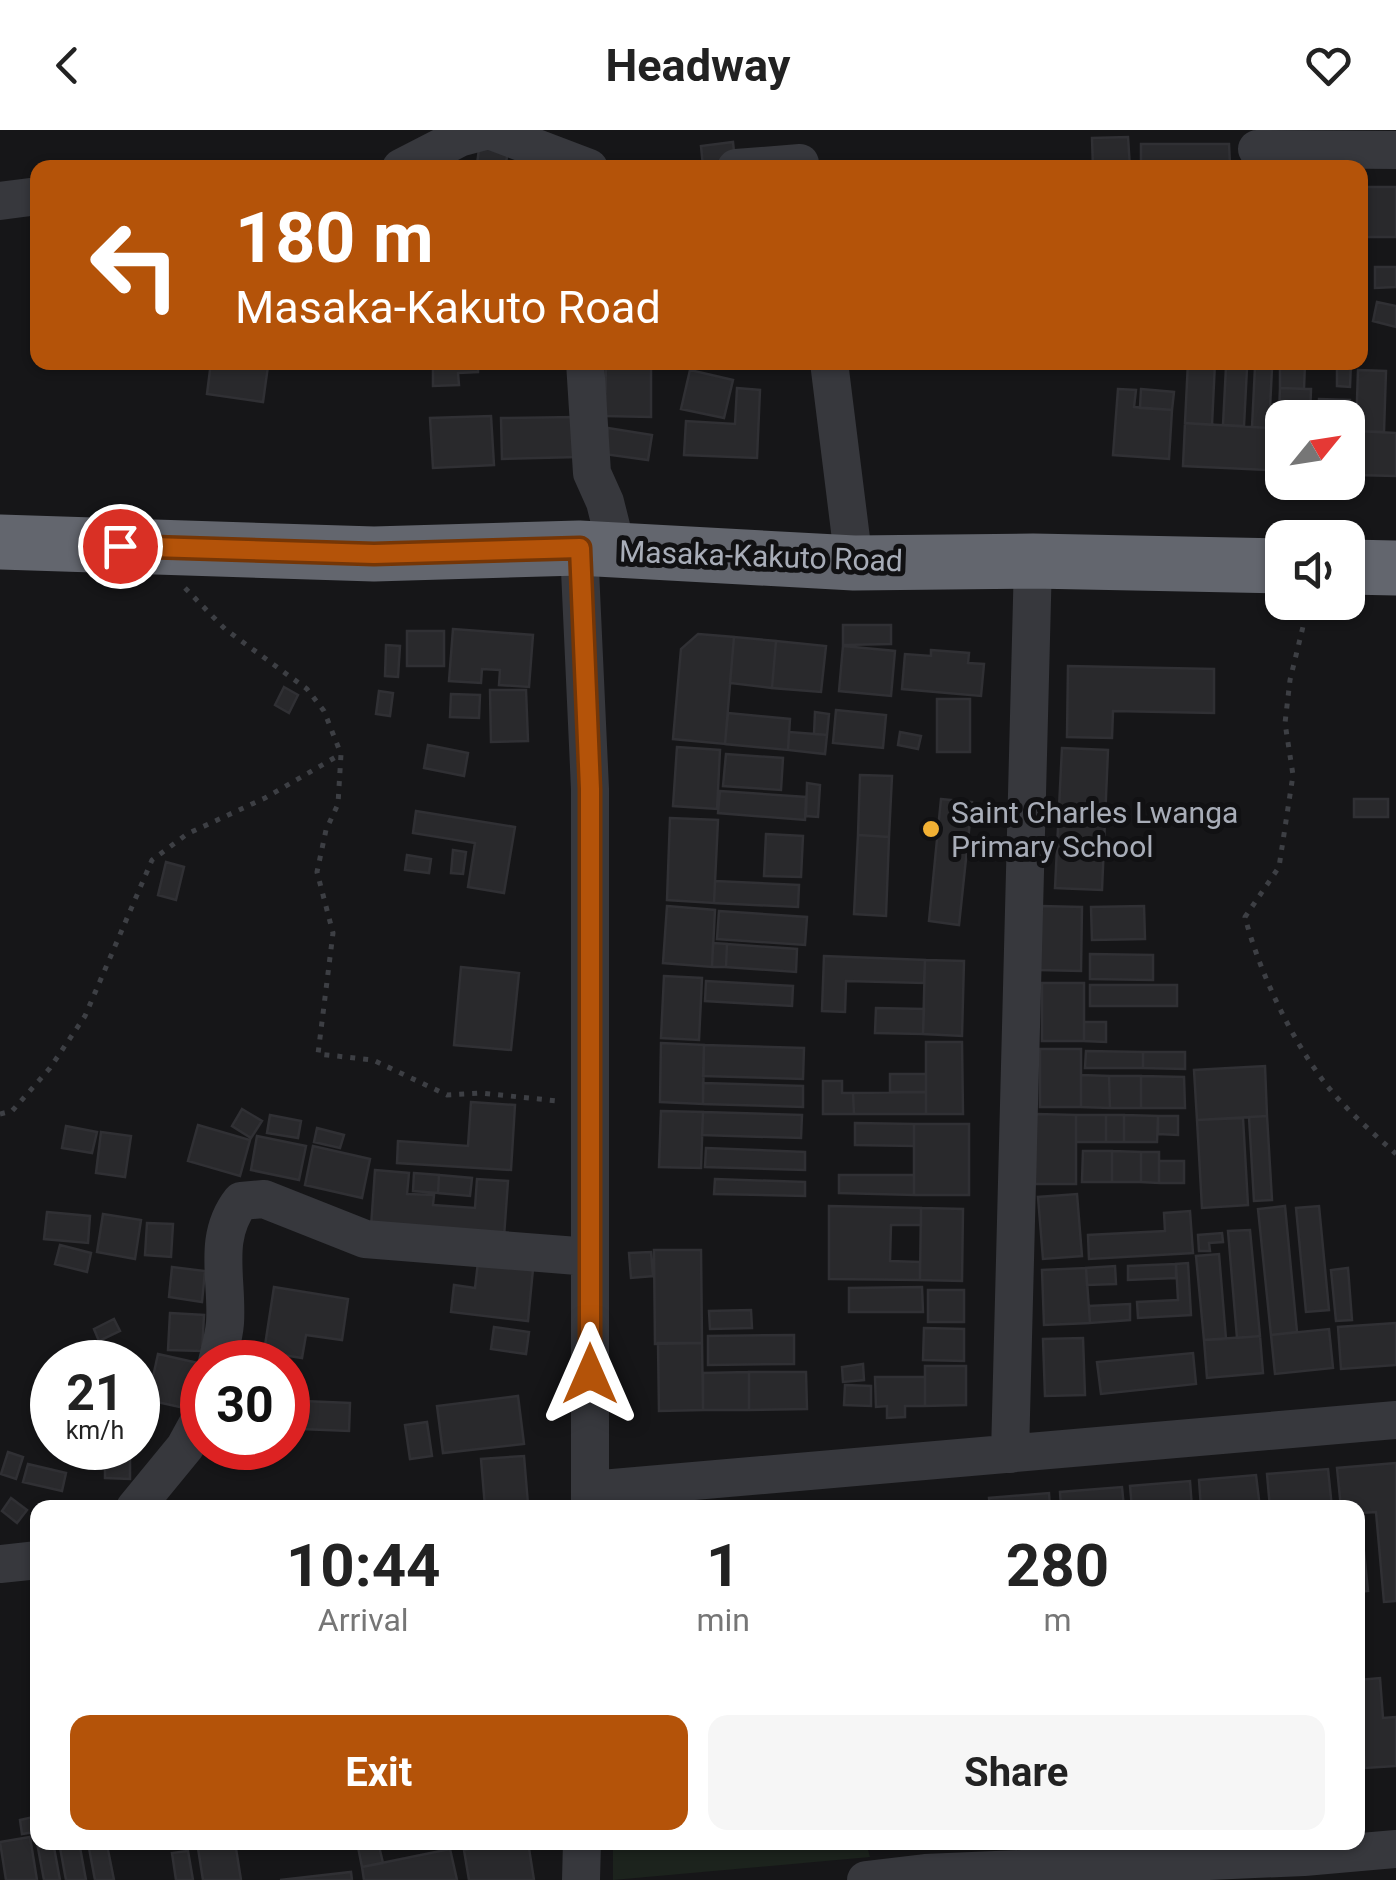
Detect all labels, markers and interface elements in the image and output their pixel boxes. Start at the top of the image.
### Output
icon: back [40,38,95,93]
icon: heart [1301,38,1356,93]
text: Headway [606,39,790,92]
text: 180 m [235,197,434,279]
icon: left [70,200,200,330]
text: Masaka-Kakuto Road [235,281,661,334]
north arrow [1265,400,1365,500]
map controls [1265,400,1365,620]
pin [78,504,163,589]
icon: arrive [93,519,148,574]
button: sound [1265,520,1365,620]
street label: Masaka-Kakuto Road [619,534,903,578]
place label: Saint Charles Lwanga Primary School [951,795,1238,864]
marker: Saint Charles Lwanga Primary School [920,818,942,840]
position arrow [538,1322,642,1426]
speed limit sign: 30 [180,1340,310,1470]
text: 21 [66,1364,124,1422]
text: km/h [66,1416,124,1445]
text: 10:44 [286,1530,441,1601]
text: 1 [706,1530,740,1601]
text: 280 [1006,1530,1109,1601]
text: Arrival [318,1601,409,1639]
text: min [696,1601,750,1639]
text: m [1043,1601,1071,1639]
button: Exit [70,1715,688,1830]
button: Share [708,1715,1325,1830]

